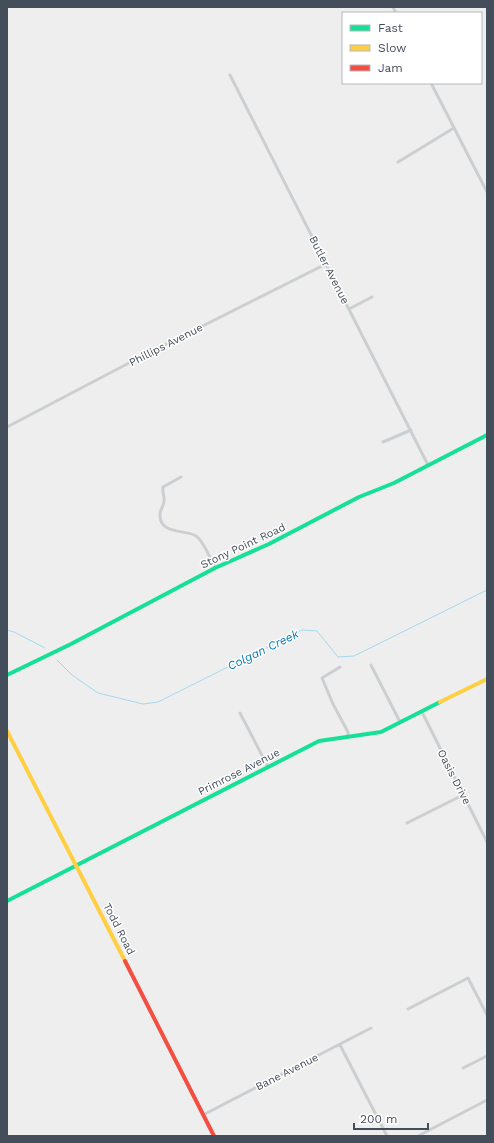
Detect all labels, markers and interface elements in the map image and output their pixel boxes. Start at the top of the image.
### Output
legend [342,12,482,84]
text: Fast [378,21,403,35]
text: Slow [378,41,406,55]
text: Jam [378,61,403,75]
street label: Butler Avenue [306,234,352,306]
street label: Phillips Avenue [127,321,205,369]
street label: Stony Point Road [198,521,288,571]
water label: Colgan Creek [225,627,301,673]
street label: Primrose Avenue [196,746,282,798]
street label: Oasis Drive [435,747,473,807]
street label: Todd Road [100,901,138,957]
street label: Bane Avenue [253,1051,321,1093]
scale bar [354,1105,428,1131]
text: 200 m [360,1112,397,1126]

